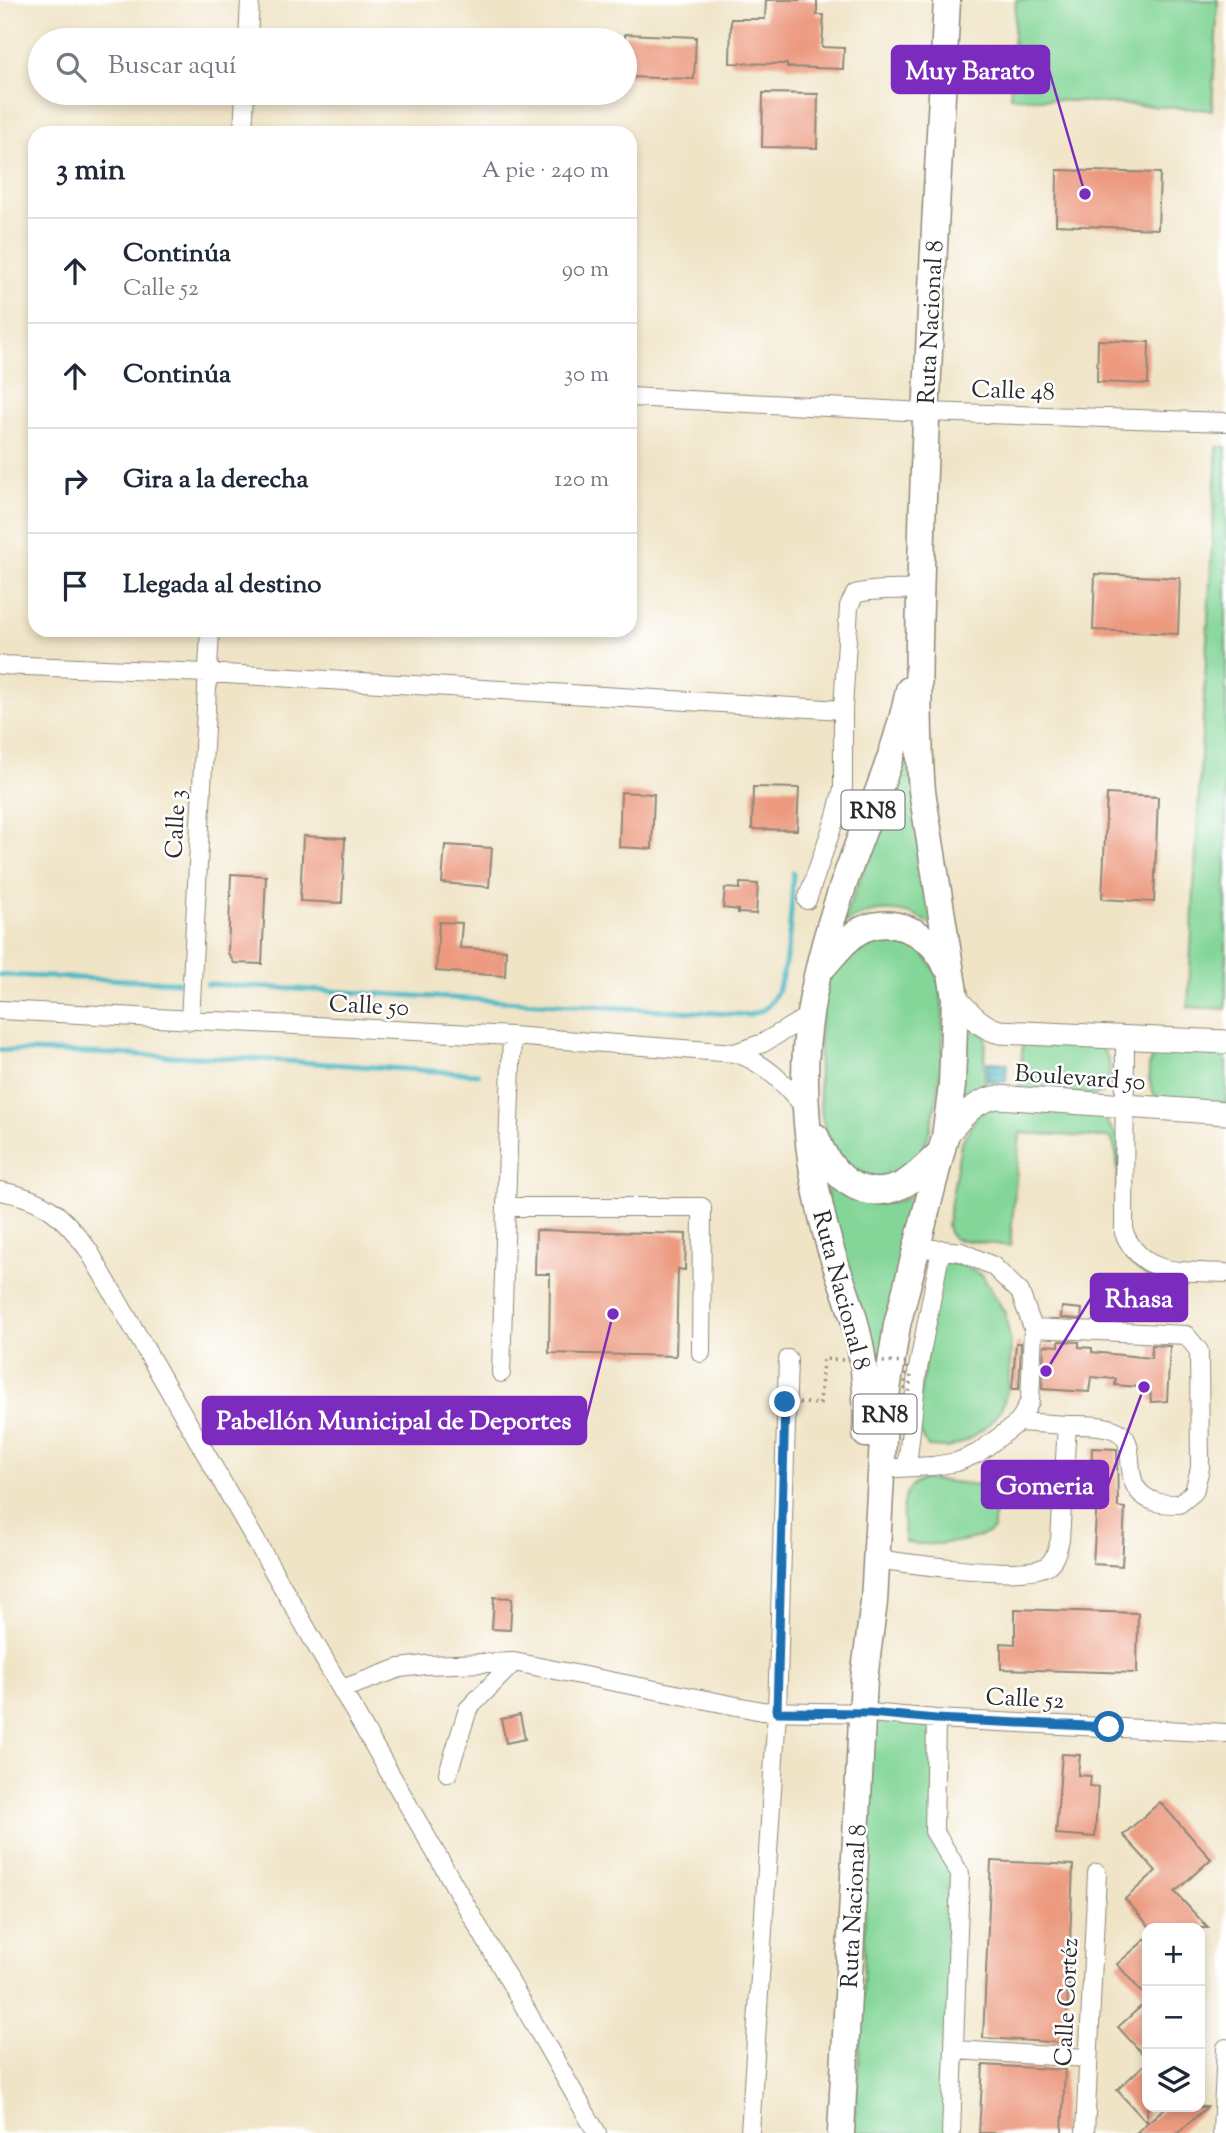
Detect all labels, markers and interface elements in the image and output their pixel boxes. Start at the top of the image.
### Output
search box [28,28,637,105]
callout: Muy Barato [892,46,1049,93]
icon: search [52,48,90,86]
text: Buscar aquí [108,48,237,85]
text: Muy Barato [905,54,1035,91]
text: 3 min [56,150,126,193]
text: A pie · 240 m [482,155,609,188]
text: Continúa [123,236,231,273]
street label: Ruta Nacional 8 [911,239,953,405]
icon: ahead [56,252,94,290]
text: 90 m [562,254,609,287]
text: Calle 52 [123,273,199,306]
icon: ahead [56,357,94,395]
text: Continúa [123,357,231,394]
text: 30 m [564,359,609,392]
street label: Calle 48 [971,374,1055,410]
icon: right [56,462,94,500]
text: Gira a la derecha [123,462,308,499]
text: 120 m [554,464,609,497]
icon: arrive [56,567,94,605]
text: Llegada al destino [123,567,321,604]
street label: Calle 3 [158,789,196,860]
road number: RN8 [842,790,904,830]
street label: Calle 50 [328,988,410,1026]
street label: Boulevard 50 [1013,1057,1146,1101]
street label: Ruta Nacional 8 [802,1207,878,1374]
callout: Rhasa [1091,1274,1187,1321]
text: Rhasa [1105,1282,1173,1319]
route end [769,1386,800,1417]
road number: RN8 [854,1394,917,1434]
callout: Pabellón Municipal de Deportes [203,1397,586,1444]
text: Pabellón Municipal de Deportes [216,1404,572,1441]
callout: Gomeria [982,1461,1108,1508]
text: Gomeria [996,1469,1094,1506]
street label: Calle 52 [985,1681,1065,1719]
route start [1093,1711,1124,1742]
street label: Ruta Nacional 8 [834,1823,876,1989]
map controls [1142,1923,1205,2112]
button: + [1142,1923,1205,1986]
street label: Calle Cortéz [1048,1937,1088,2067]
button: − [1142,1986,1205,2049]
button: layers [1142,2049,1205,2112]

